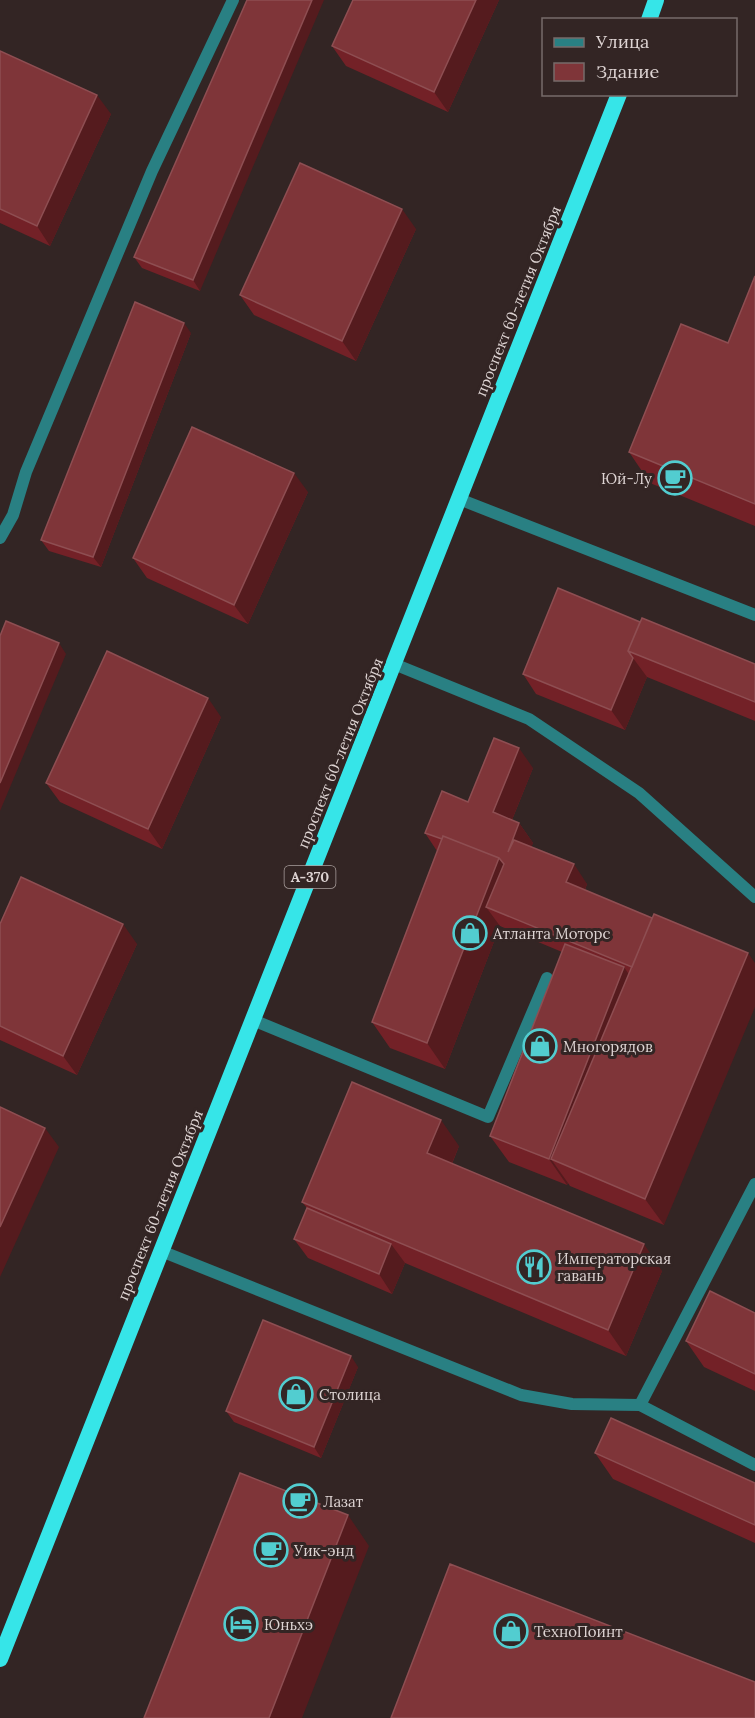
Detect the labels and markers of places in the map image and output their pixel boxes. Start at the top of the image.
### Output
cafe icon: Юй-Лу [657,460,693,496]
place label: Юй-Лу [601,469,652,488]
shop icon: Атланта Моторс [452,915,488,951]
place label: Атланта Моторс [492,924,611,943]
shop icon: Многорядов [522,1028,558,1064]
place label: Многорядов [563,1037,653,1056]
restaurant icon: Императорская гавань [516,1249,552,1285]
place label: Императорская гавань [557,1249,671,1285]
shop icon: Столица [278,1376,314,1412]
place label: Столица [319,1385,381,1404]
cafe icon: Лазат [282,1483,318,1519]
place label: Лазат [323,1492,364,1511]
cafe icon: Уик-энд [253,1532,289,1568]
place label: Уик-энд [293,1541,354,1560]
hotel icon: Юньхэ [223,1606,259,1642]
shop icon: ТехноПоинт [493,1613,529,1649]
place label: Юньхэ [264,1615,313,1634]
place label: ТехноПоинт [534,1622,623,1641]

